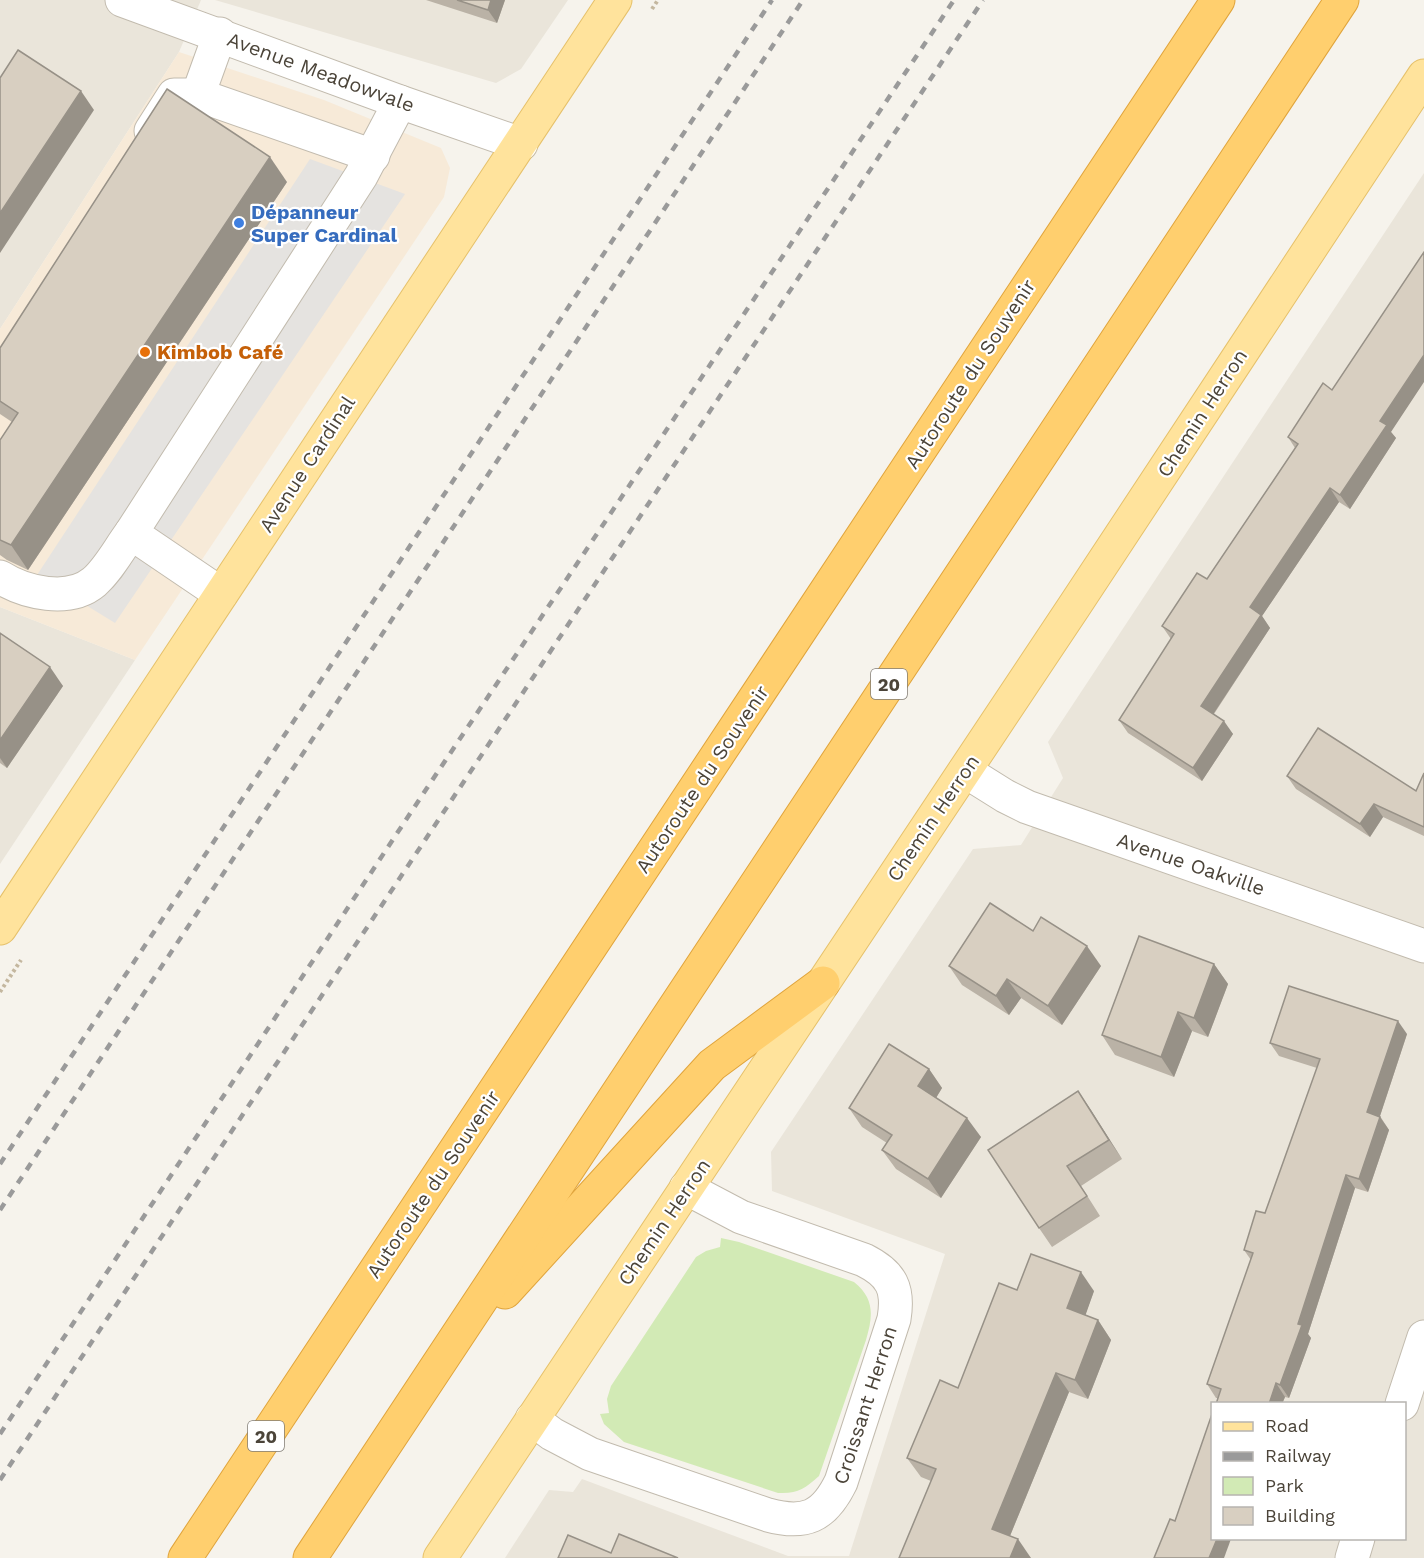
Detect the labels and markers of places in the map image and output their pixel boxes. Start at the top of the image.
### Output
place label: Dépanneur Super Cardinal [251,200,397,247]
marker: Dépanneur Super Cardinal [232,216,246,230]
place label: Kimbob Café [157,340,283,364]
marker: Kimbob Café [138,345,152,359]

